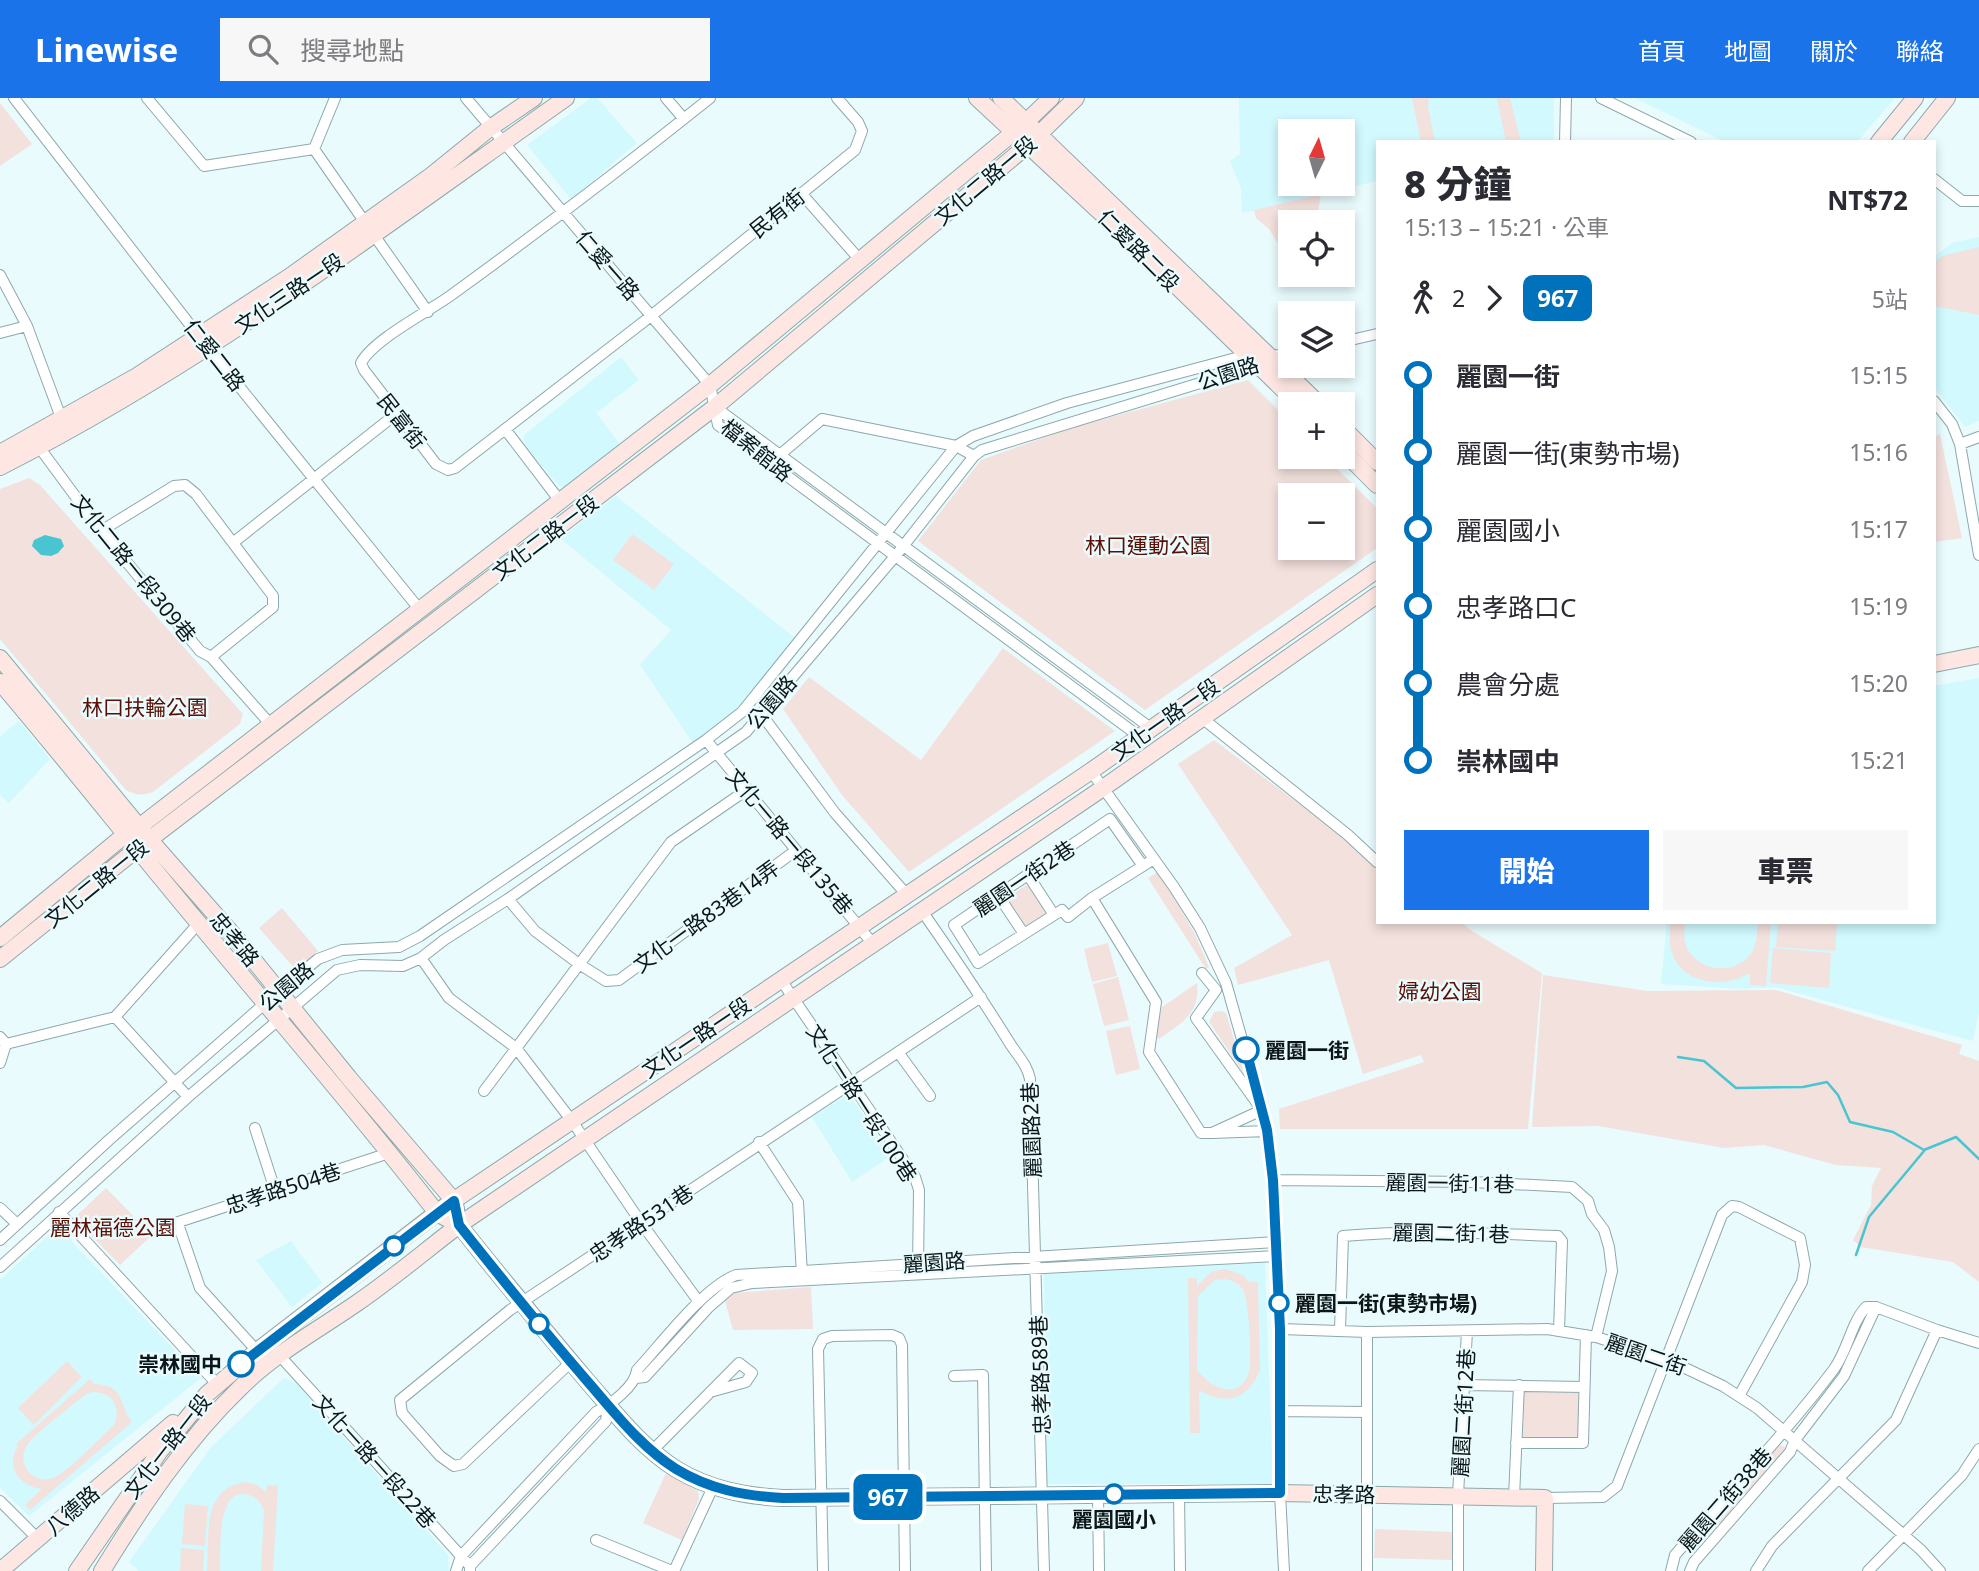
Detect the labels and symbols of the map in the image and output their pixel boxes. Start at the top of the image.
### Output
north arrow [1278,119,1354,196]
street label: 文化二路一段 [928,129,1042,231]
street label: 民有街 [744,182,810,244]
street label: 仁愛路二段 [1092,203,1186,297]
street label: 仁愛一路 [570,224,646,306]
street label: 文化三路一段 [229,246,349,340]
street label: 仁愛二路 [178,313,252,397]
street label: 公園路 [1194,350,1262,396]
street label: 民富街 [372,388,432,454]
street label: 檔案館路 [716,413,798,487]
street label: 文化二路一段309巷 [66,488,202,648]
street label: 文化二路一段 [486,488,604,586]
park label: 林口運動公園 [1085,531,1211,559]
street label: 公園路 [740,669,802,735]
street label: 文化一路一段 [1105,671,1225,767]
park label: 林口扶輪公園 [82,693,208,721]
street label: 文化一路一段135巷 [720,762,860,920]
street label: 文化二路一段 [38,832,154,934]
street label: 麗園一街2巷 [968,834,1080,922]
street label: 文化一路83巷14弄 [627,854,785,978]
street label: 忠孝路 [204,906,266,972]
street label: 公園路 [253,955,319,1017]
park label: 婦幼公園 [1398,977,1482,1005]
street label: 文化一路一段 [636,990,756,1084]
street label: 文化一路一段100巷 [800,1019,924,1187]
place label: 麗園一街 [1265,1036,1349,1064]
marker: 麗園一街 [1233,1037,1259,1063]
street label: 麗園路2巷 [1015,1082,1047,1178]
street label: 忠孝路504巷 [222,1156,344,1220]
street label: 麗園一街11巷 [1385,1168,1515,1198]
street label: 忠孝路531巷 [583,1178,699,1268]
park label: 麗林福德公園 [50,1213,176,1241]
street label: 麗園二街1巷 [1392,1218,1510,1248]
unlabelled marker [384,1236,404,1256]
street label: 麗園路 [902,1246,966,1278]
place label: 麗園一街(東勢市場) [1295,1289,1477,1317]
marker: 麗園一街(東勢市場) [1269,1293,1289,1313]
unlabelled marker [529,1314,549,1334]
street label: 忠孝路589巷 [1024,1315,1056,1435]
street label: 麗園二街 [1602,1327,1690,1381]
street label: 麗園二街12巷 [1446,1348,1480,1478]
place label: 崇林國中 [138,1350,222,1378]
marker: 崇林國中 [228,1351,254,1377]
street label: 文化一路一段 [117,1388,217,1504]
street label: 文化一路一段22巷 [307,1388,443,1534]
street label: 麗園二街38巷 [1672,1441,1778,1557]
line badge: 967 [848,1474,928,1520]
street label: 八德路 [39,1479,105,1541]
street label: 忠孝路 [1312,1479,1376,1509]
marker: 麗園國小 [1104,1484,1124,1504]
place label: 麗園國小 [1072,1505,1156,1533]

